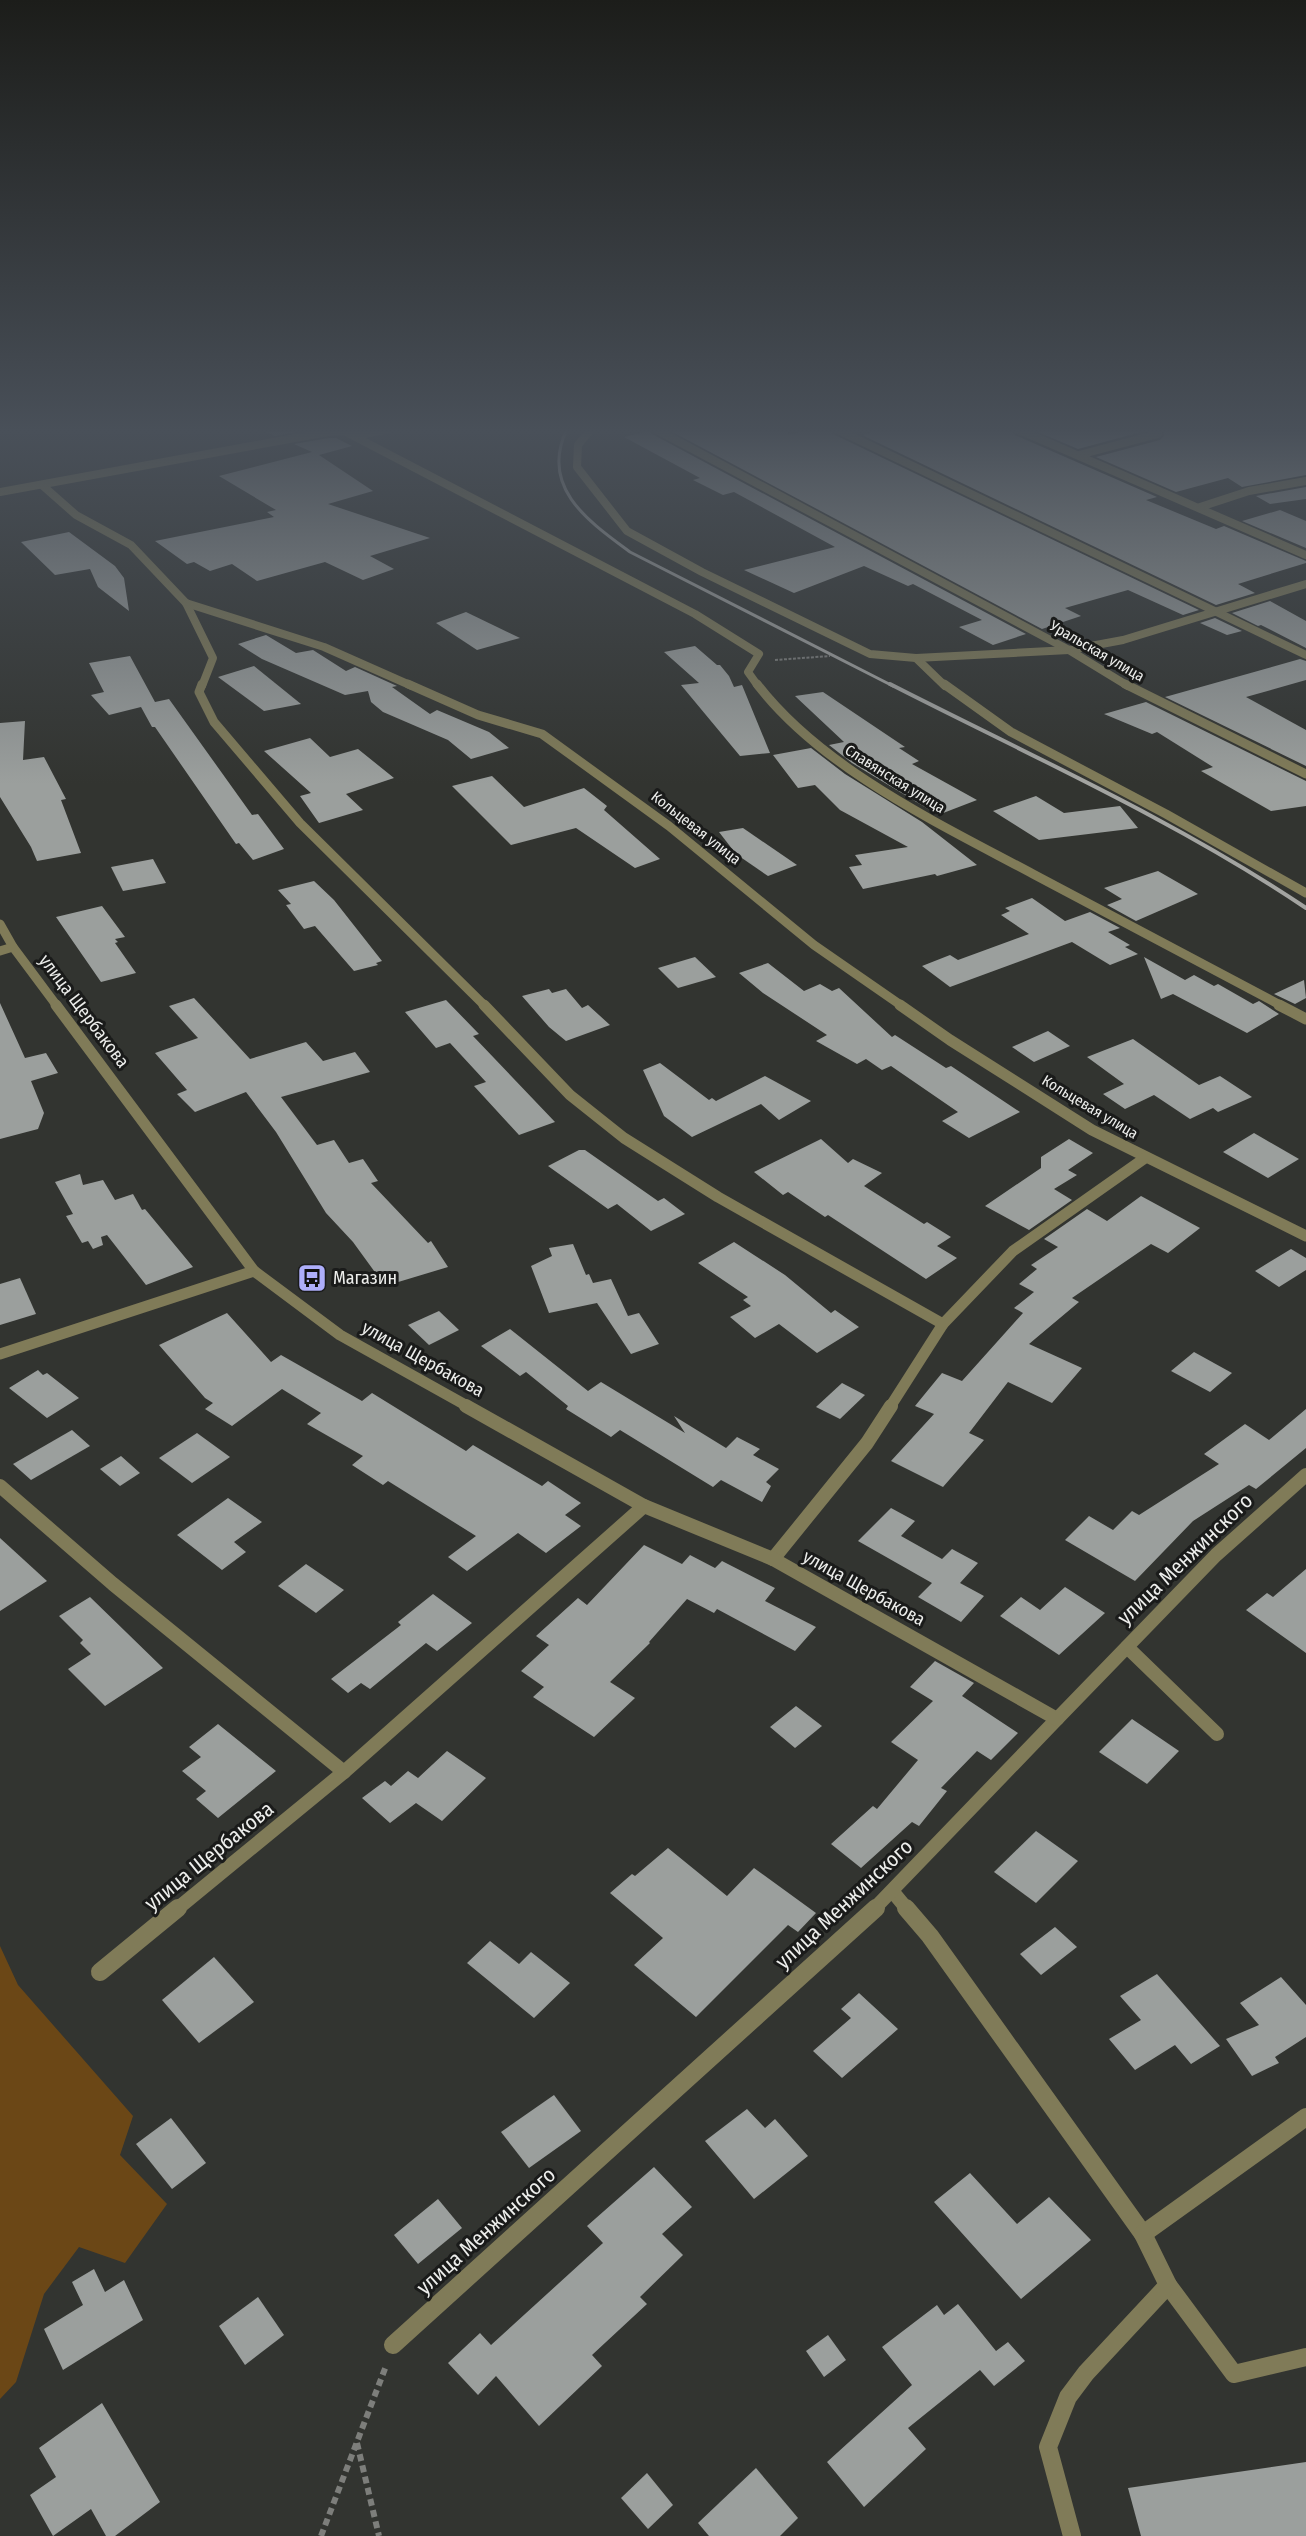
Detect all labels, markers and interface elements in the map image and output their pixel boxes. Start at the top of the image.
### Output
street label: Уральская улица [1046,616,1148,685]
street label: Славянская улица [842,741,948,817]
street label: Кольцевая улица [648,787,744,869]
street label: улица Щербакова [34,950,134,1072]
street label: Кольцевая улица [1039,1071,1141,1143]
bus stop icon: Магазин [296,1262,328,1294]
place label: Магазин [333,1267,397,1289]
street label: улица Щербакова [358,1316,488,1402]
street label: улица Менжинского [1112,1488,1258,1630]
street label: улица Щербакова [799,1545,929,1631]
street label: улица Щербакова [139,1796,279,1916]
street label: улица Менжинского [770,1834,918,1974]
street label: улица Менжинского [411,2162,561,2300]

